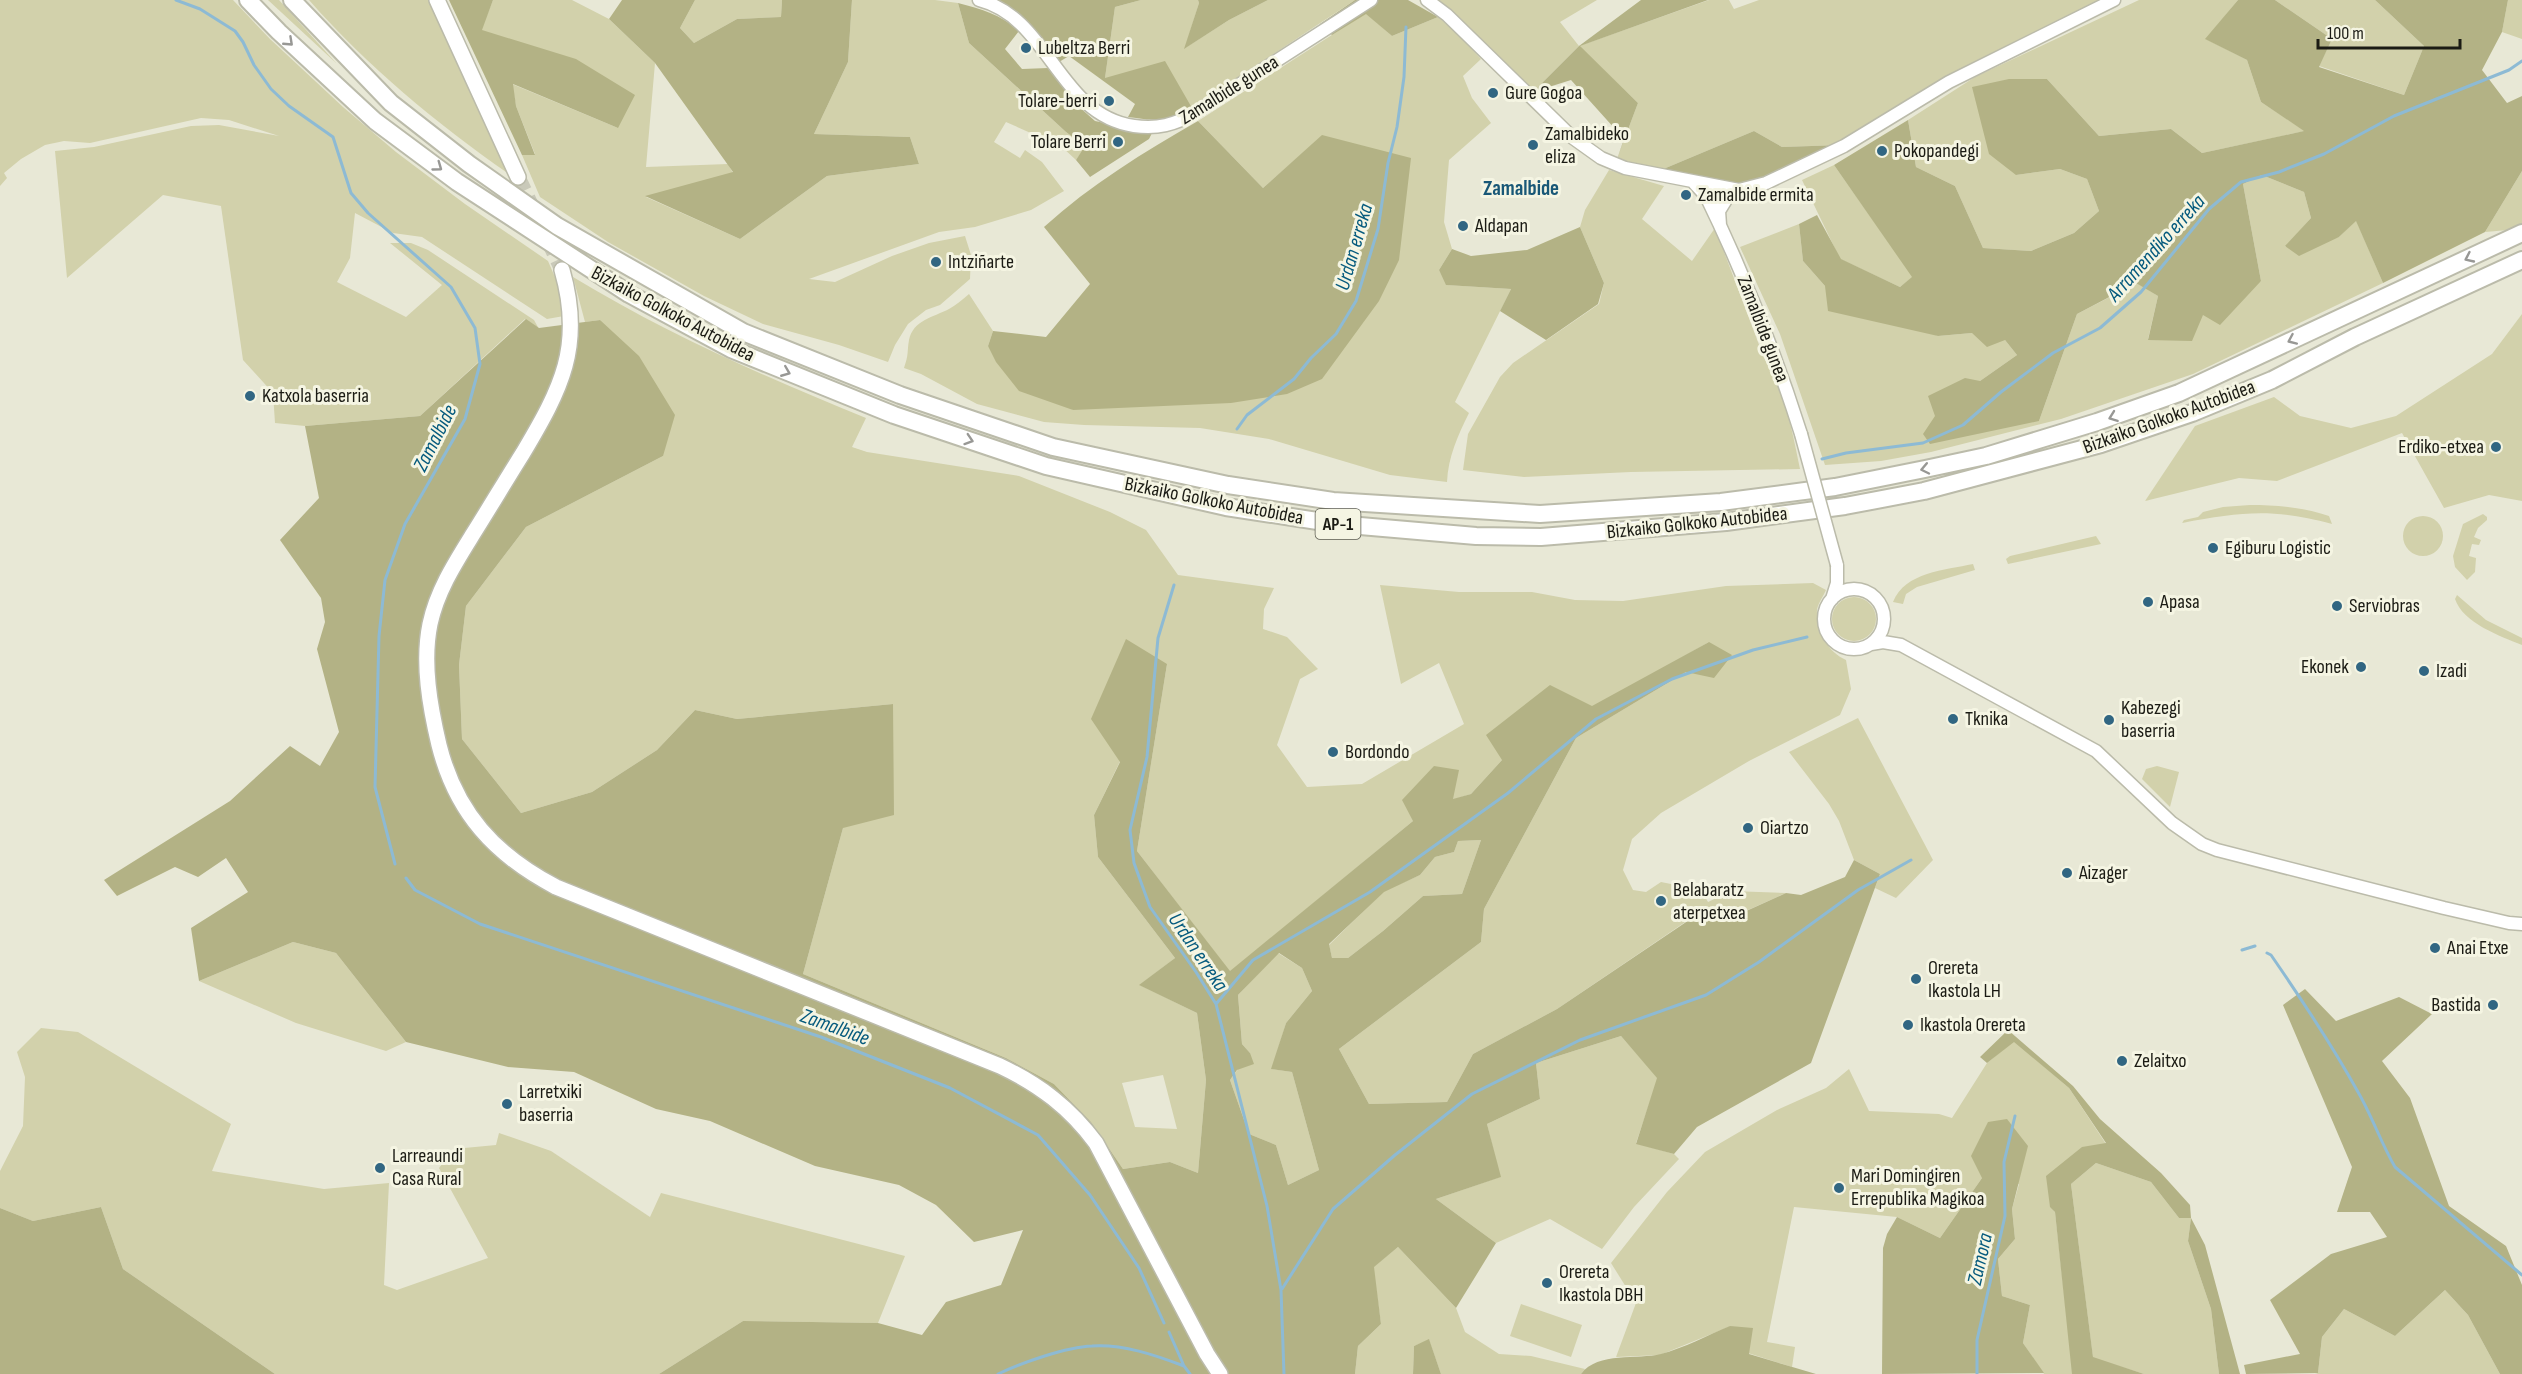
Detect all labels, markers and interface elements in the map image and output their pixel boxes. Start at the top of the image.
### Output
scale bar [2318,12,2460,50]
text: 100 m [2327,23,2364,44]
one-way arrow [282,35,293,46]
place label: Lubeltza Berri [1038,36,1130,60]
marker: Lubeltza Berri [1019,41,1033,55]
street label: Zamalbide gunea [1175,50,1283,130]
place label: Gure Gogoa [1505,81,1582,105]
marker: Gure Gogoa [1486,86,1500,100]
place label: Tolare-berri [1018,89,1097,113]
marker: Tolare-berri [1102,94,1116,108]
place label: Zamalbideko eliza [1545,122,1629,169]
place label: Tolare Berri [1031,130,1106,154]
marker: Tolare Berri [1111,135,1125,149]
marker: Zamalbideko eliza [1526,138,1540,152]
place label: Pokopandegi [1894,139,1979,163]
marker: Pokopandegi [1875,144,1889,158]
one-way arrow [431,160,442,171]
district label: Zamalbide [1483,176,1559,201]
place label: Zamalbide ermita [1698,183,1814,207]
marker: Zamalbide ermita [1679,188,1693,202]
water label: Arramendiko erreka [2101,189,2211,307]
water label: Urdan erreka [1330,200,1378,293]
place label: Aldapan [1474,214,1528,238]
marker: Aldapan [1456,219,1470,233]
place label: Intziñarte [948,250,1014,274]
one-way arrow [2464,250,2475,262]
marker: Intziñarte [929,255,943,269]
street label: Bizkaiko Golkoko Autobidea [587,261,759,367]
street label: Zamalbide gunea [1732,272,1794,386]
one-way arrow [2288,333,2299,345]
one-way arrow [781,364,791,377]
street label: Bizkaiko Golkoko Autobidea [2080,375,2258,459]
place label: Katxola baserria [262,384,369,408]
marker: Katxola baserria [243,389,257,403]
water label: Zamalbide [407,401,462,476]
one-way arrow [2108,409,2119,422]
one-way arrow [963,433,974,445]
place label: Erdiko-etxea [2398,435,2484,459]
marker: Erdiko-etxea [2489,440,2503,454]
one-way arrow [1921,462,1931,475]
street label: Bizkaiko Golkoko Autobidea [1123,472,1305,530]
street label: Bizkaiko Golkoko Autobidea [1606,502,1788,544]
road number: AP-1 [1316,509,1360,539]
place label: Egiburu Logistic [2225,536,2331,560]
marker: Egiburu Logistic [2206,541,2220,555]
place label: Apasa [2159,590,2200,614]
place label: Serviobras [2349,594,2420,618]
marker: Apasa [2141,595,2155,609]
marker: Serviobras [2330,599,2344,613]
place label: Ekonek [2301,655,2349,679]
place label: Izadi [2436,659,2467,683]
marker: Ekonek [2354,660,2368,674]
marker: Izadi [2417,664,2431,678]
place label: Kabezegi baserria [2121,696,2181,743]
place label: Tknika [1965,707,2008,731]
marker: Tknika [1946,712,1960,726]
marker: Kabezegi baserria [2102,713,2116,727]
place label: Bordondo [1345,740,1409,764]
marker: Bordondo [1326,745,1340,759]
place label: Oiartzo [1760,816,1809,840]
marker: Oiartzo [1741,821,1755,835]
place label: Aizager [2078,861,2128,885]
marker: Aizager [2060,866,2074,880]
place label: Belabaratz aterpetxea [1673,878,1746,925]
marker: Belabaratz aterpetxea [1654,894,1668,908]
water label: Urdan erreka [1163,908,1233,996]
place label: Anai Etxe [2446,936,2509,960]
marker: Anai Etxe [2428,941,2442,955]
place label: Orereta Ikastola LH [1928,956,2001,1003]
marker: Orereta Ikastola LH [1909,972,1923,986]
place label: Bastida [2431,993,2481,1017]
marker: Bastida [2486,998,2500,1012]
water label: Zamalbide [796,1003,873,1051]
place label: Ikastola Orereta [1920,1013,2026,1037]
marker: Ikastola Orereta [1901,1018,1915,1032]
place label: Zelaitxo [2134,1049,2187,1073]
marker: Zelaitxo [2115,1054,2129,1068]
place label: Larretxiki baserria [519,1080,582,1127]
marker: Larretxiki baserria [500,1097,514,1111]
place label: Larreaundi Casa Rural [392,1144,463,1191]
marker: Larreaundi Casa Rural [373,1161,387,1175]
place label: Mari Domingiren Errepublika Magikoa [1851,1164,1984,1211]
marker: Mari Domingiren Errepublika Magikoa [1832,1181,1846,1195]
water label: Zamora [1962,1230,1998,1288]
place label: Orereta Ikastola DBH [1559,1260,1643,1307]
marker: Orereta Ikastola DBH [1540,1276,1554,1290]

